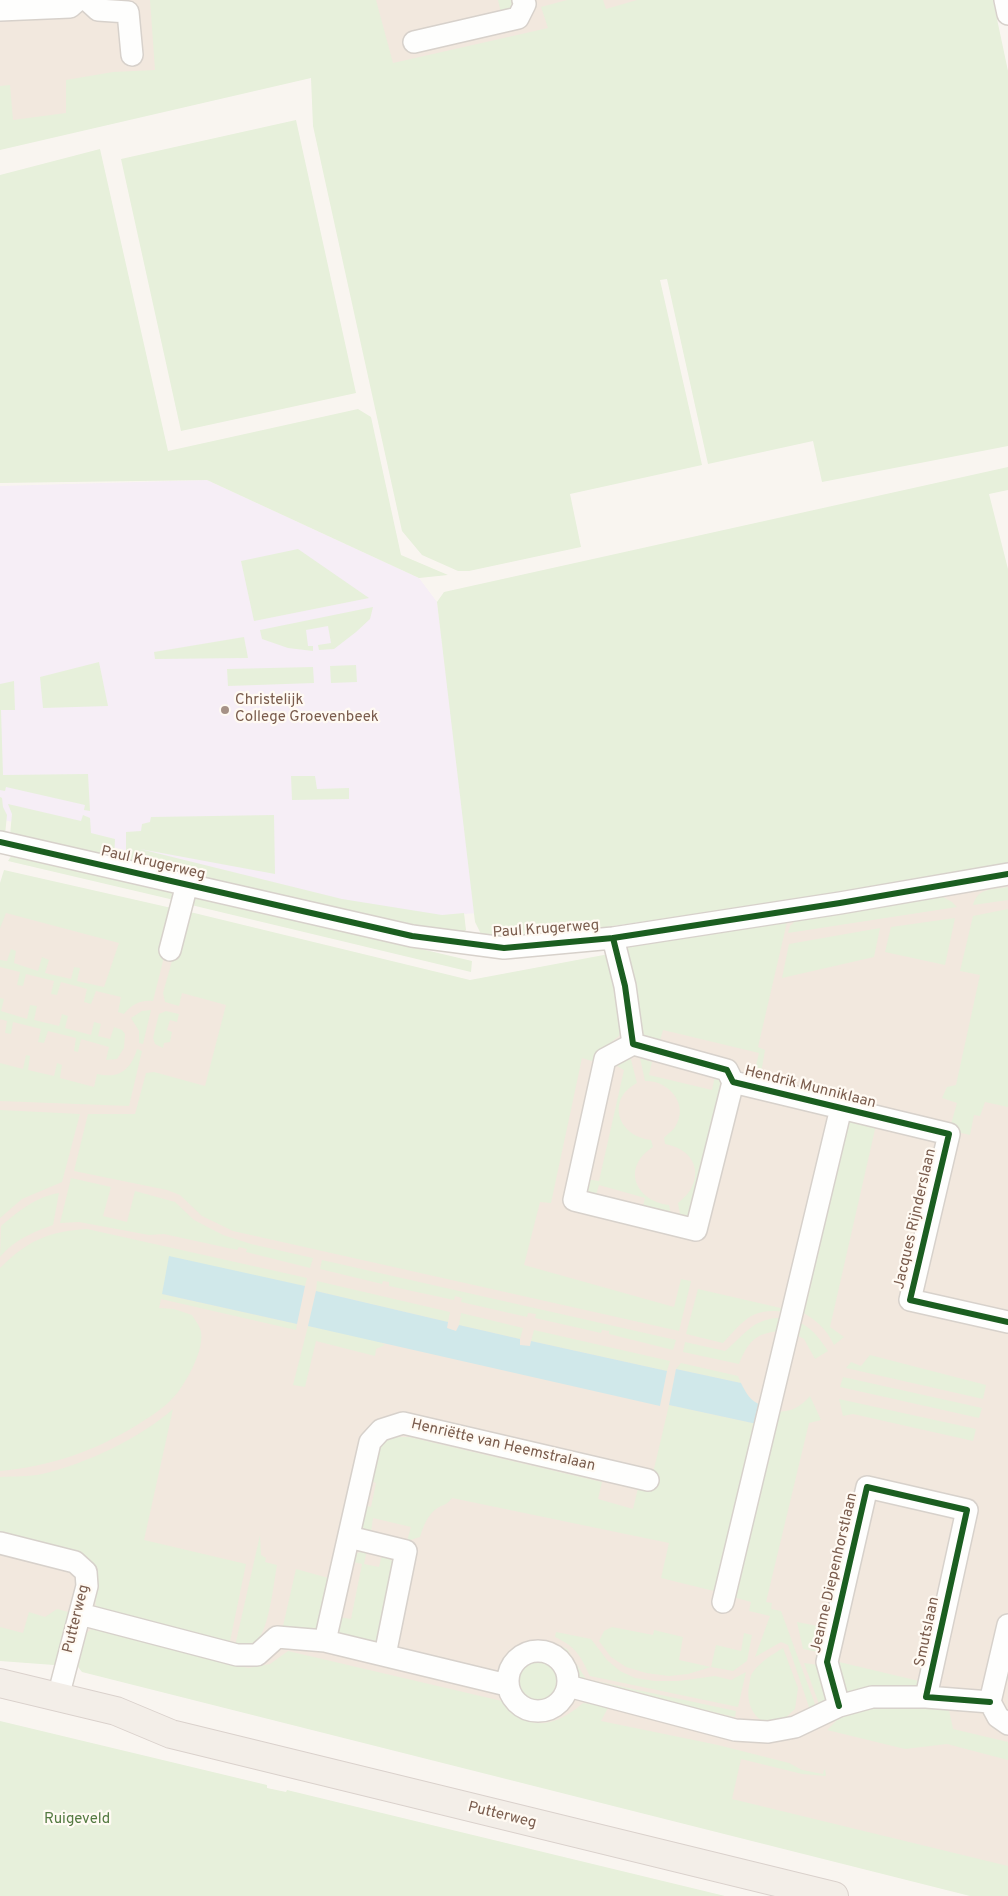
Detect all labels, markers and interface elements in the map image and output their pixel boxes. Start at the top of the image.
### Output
place label: Christelijk College Groevenbeek [235,692,379,727]
marker: Christelijk College Groevenbeek [219,704,231,716]
street label: Paul Krugerweg [99,843,207,885]
street label: Paul Krugerweg [492,917,600,943]
street label: Hendrik Munniklaan [742,1063,878,1113]
street label: Jacques Rijnderslaan [891,1147,941,1291]
street label: Henriëtte van Heemstralaan [409,1416,597,1476]
street label: Jeanne Diepenhorstlaan [808,1491,862,1655]
street label: Putterweg [60,1583,94,1655]
street label: Smutslaan [912,1595,944,1669]
street label: Putterweg [466,1799,538,1833]
park label: Ruigeveld [44,1811,110,1829]

